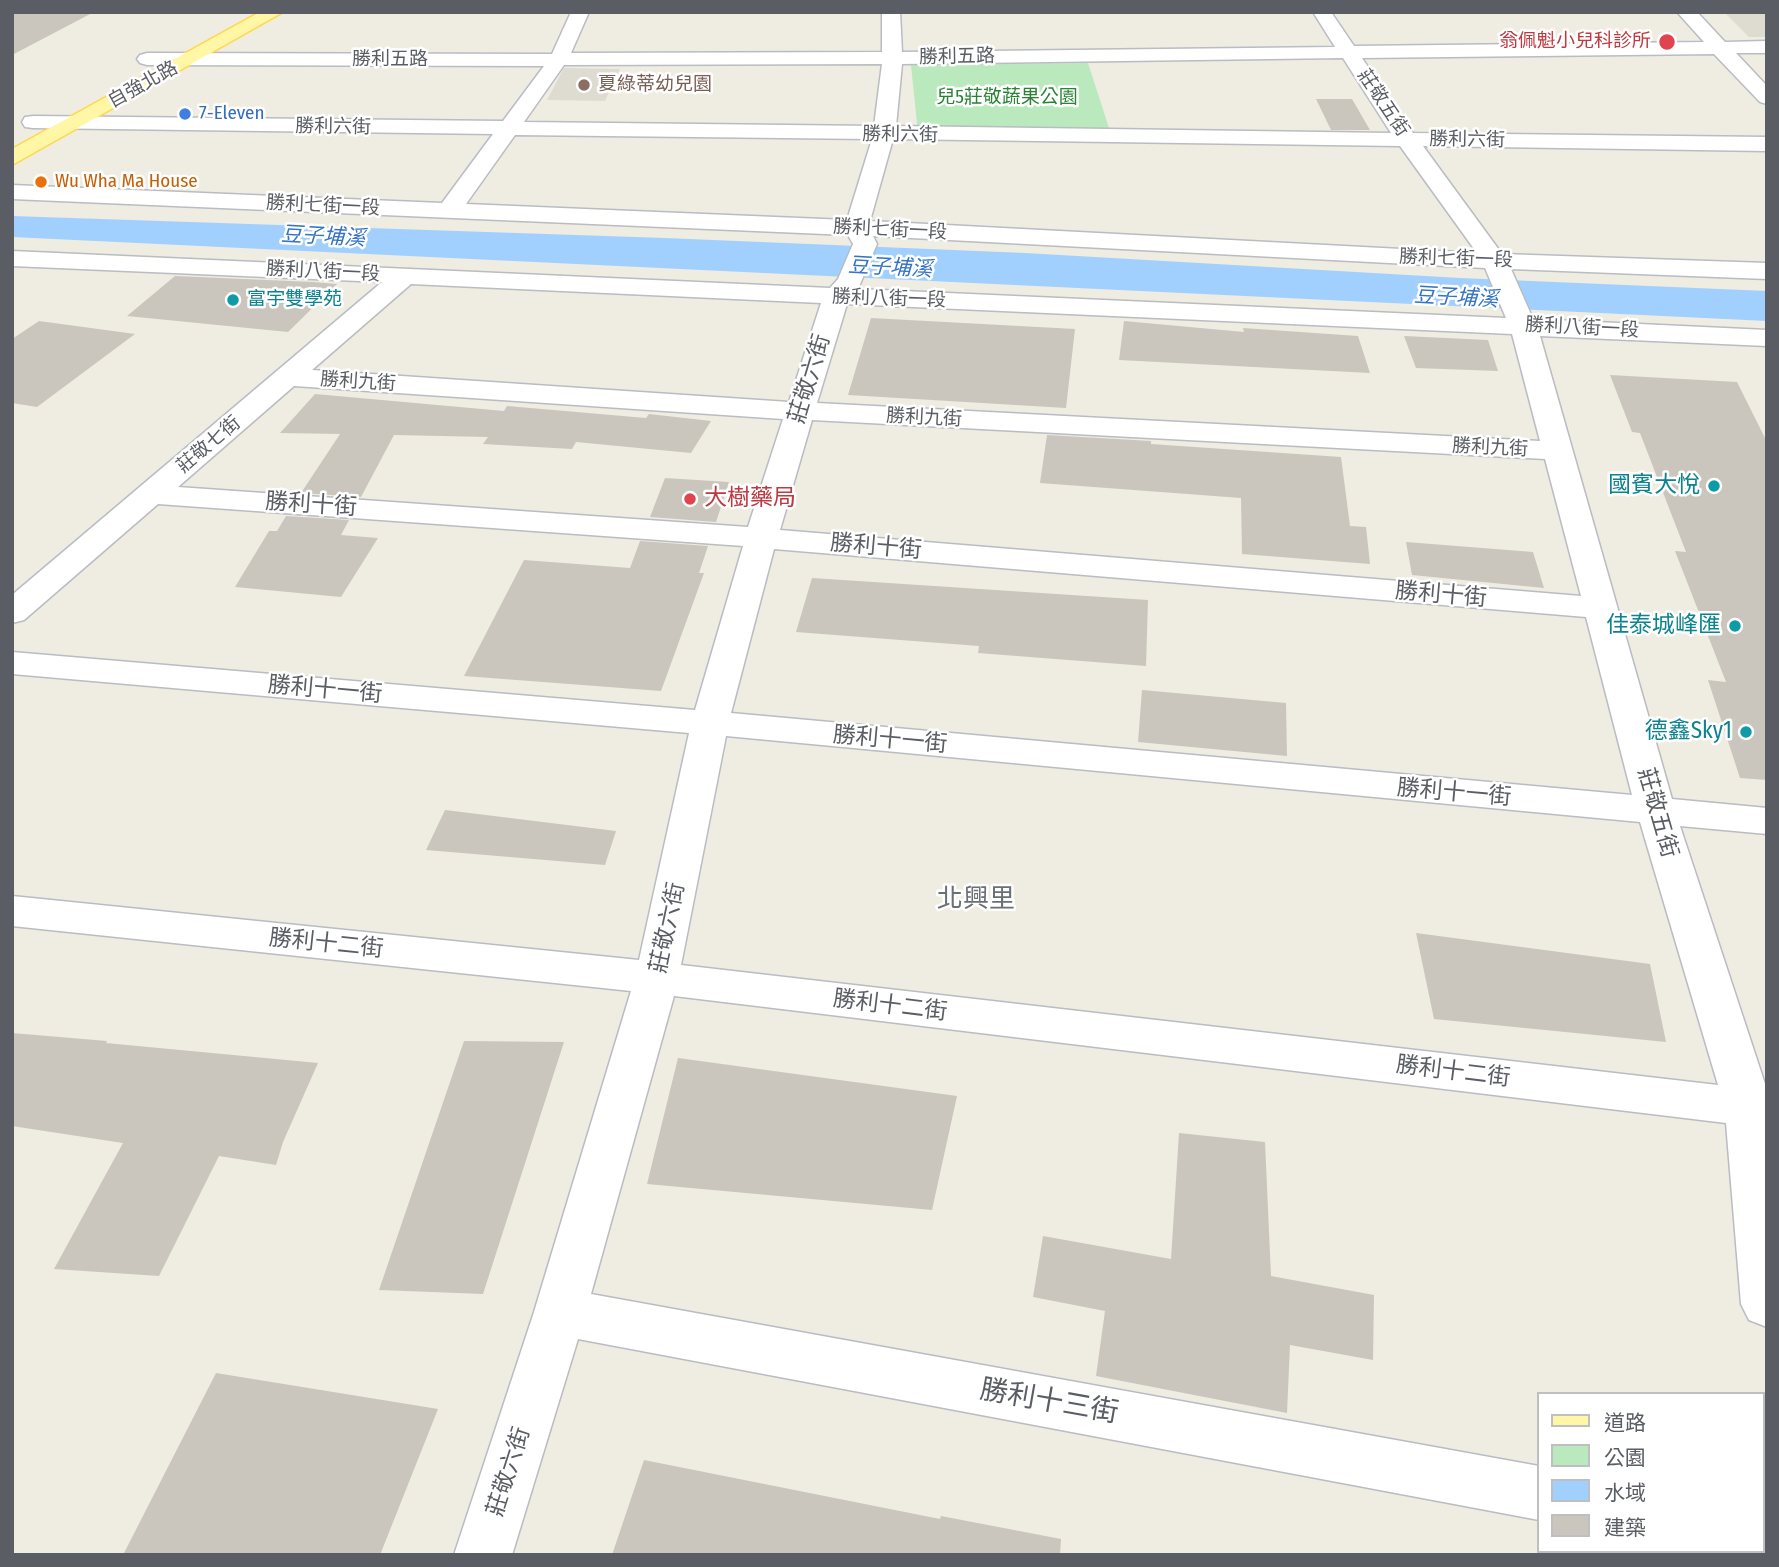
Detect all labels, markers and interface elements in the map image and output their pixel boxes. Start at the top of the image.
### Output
place label: 翁佩魁小兒科診所 [1499,31,1651,53]
marker: 翁佩魁小兒科診所 [1657,32,1677,52]
street label: 勝利五路 [919,45,995,69]
street label: 勝利五路 [352,49,428,71]
street label: 自強北路 [104,57,182,113]
street label: 莊敬五街 [1352,65,1414,141]
place label: 夏綠蒂幼兒園 [598,74,712,96]
marker: 夏綠蒂幼兒園 [576,77,592,93]
park label: 兒5莊敬蔬果公園 [936,87,1078,109]
place label: 7-Eleven [199,103,264,125]
marker: 7-Eleven [177,106,193,122]
street label: 勝利六街 [295,115,371,139]
street label: 勝利六街 [862,123,938,147]
street label: 勝利六街 [1429,128,1505,152]
place label: Wu Wha Ma House [55,171,198,193]
marker: Wu Wha Ma House [33,174,49,190]
street label: 勝利七街一段 [265,192,381,220]
street label: 勝利七街一段 [832,216,948,244]
water label: 豆子埔溪 [280,222,366,252]
street label: 勝利七街一段 [1399,246,1513,272]
water label: 豆子埔溪 [847,253,933,283]
street label: 勝利八街一段 [265,258,381,286]
water label: 豆子埔溪 [1413,283,1499,313]
street label: 勝利八街一段 [832,286,946,312]
place label: 富宇雙學苑 [247,289,342,311]
marker: 富宇雙學苑 [225,292,241,308]
street label: 勝利八街一段 [1524,314,1640,342]
street label: 莊敬六街 [783,331,837,427]
street label: 勝利九街 [319,368,397,396]
street label: 勝利九街 [885,405,963,431]
street label: 莊敬七街 [173,412,245,478]
street label: 勝利九街 [1451,435,1529,461]
place label: 國賓大悅 [1608,472,1700,500]
marker: 國賓大悅 [1706,478,1722,494]
place label: 大樹藥局 [704,485,796,513]
street label: 勝利十街 [264,488,358,522]
marker: 大樹藥局 [682,491,698,507]
street label: 勝利十街 [829,529,923,565]
street label: 勝利十街 [1394,577,1488,613]
place label: 佳泰城峰匯 [1606,612,1721,640]
marker: 佳泰城峰匯 [1727,618,1743,634]
street label: 勝利十一街 [267,671,383,709]
place label: 德鑫Sky1 [1645,718,1732,746]
street label: 勝利十一街 [832,721,948,759]
marker: 德鑫Sky1 [1738,724,1754,740]
street label: 莊敬五街 [1631,765,1683,861]
street label: 勝利十一街 [1396,774,1512,812]
street label: 莊敬六街 [645,880,691,976]
district label: 北興里 [937,884,1015,916]
street label: 勝利十二街 [267,924,385,964]
street label: 勝利十二街 [831,985,949,1027]
street label: 勝利十二街 [1394,1051,1512,1093]
street label: 勝利十三街 [977,1373,1121,1431]
legend [1538,1392,1765,1553]
text: 道路 [1604,1410,1646,1436]
street label: 莊敬六街 [482,1424,536,1520]
text: 公園 [1604,1445,1646,1471]
text: 水域 [1604,1480,1646,1506]
text: 建築 [1604,1515,1646,1541]

